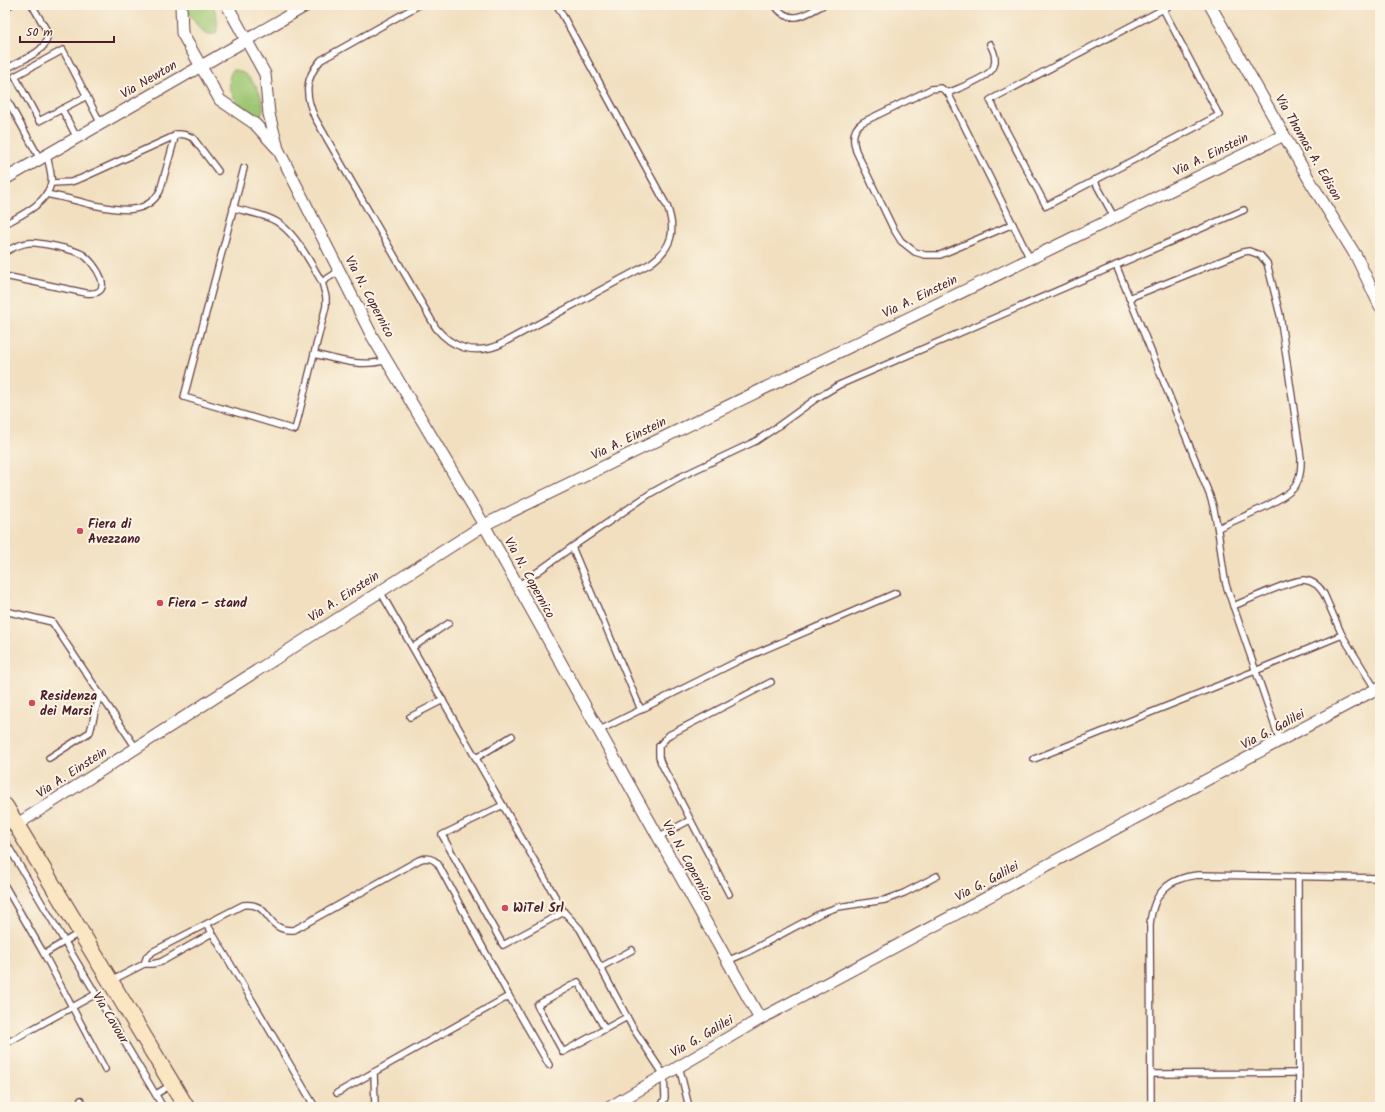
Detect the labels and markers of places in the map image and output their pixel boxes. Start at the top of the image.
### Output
place label: Fiera di Avezzano [88,514,140,550]
marker: Fiera di Avezzano [75,526,85,536]
place label: Fiera – stand [168,593,248,614]
marker: Fiera – stand [155,598,165,608]
place label: Residenza dei Marsi [40,686,97,722]
marker: Residenza dei Marsi [27,698,37,708]
place label: WiTel Srl [513,898,564,919]
marker: WiTel Srl [500,903,510,913]

